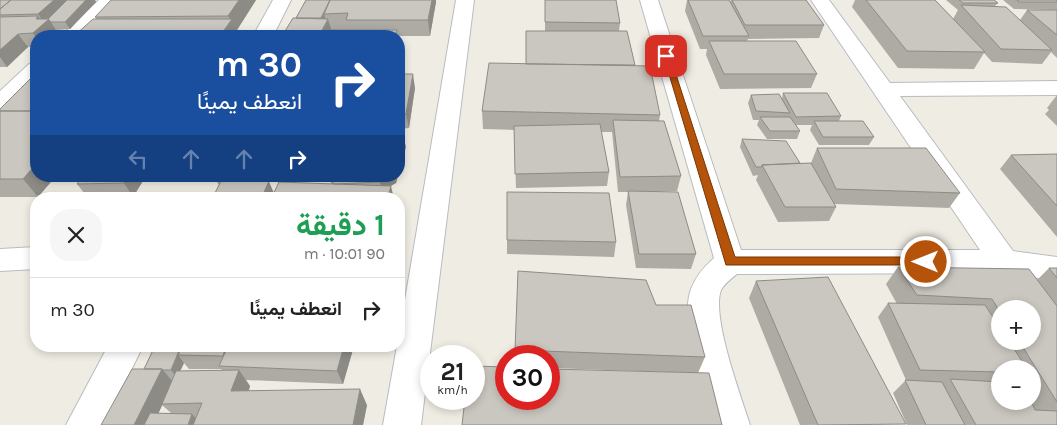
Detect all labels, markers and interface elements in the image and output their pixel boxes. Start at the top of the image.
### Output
pin [645,35,687,77]
icon: arrive [652,42,680,70]
text: 30 m [216,44,302,85]
icon: right [320,50,385,115]
text: انعطف يمينًا [197,89,302,115]
icon: left [124,145,152,173]
icon: ahead [177,145,205,173]
icon: ahead [230,145,258,173]
icon: right [283,145,311,173]
text: 1 دقيقة [296,207,385,243]
button: close [50,209,102,261]
position arrow [899,235,951,287]
text: 90 m · 10:01 [304,244,385,263]
icon: right [357,296,385,324]
text: انعطف يمينًا [250,298,342,320]
text: 30 m [50,299,95,321]
map controls [991,300,1041,410]
button: + [991,300,1041,350]
speed limit sign: 30 [495,345,560,410]
text: 21 [440,357,465,386]
button: − [991,360,1041,410]
text: km/h [437,383,468,397]

